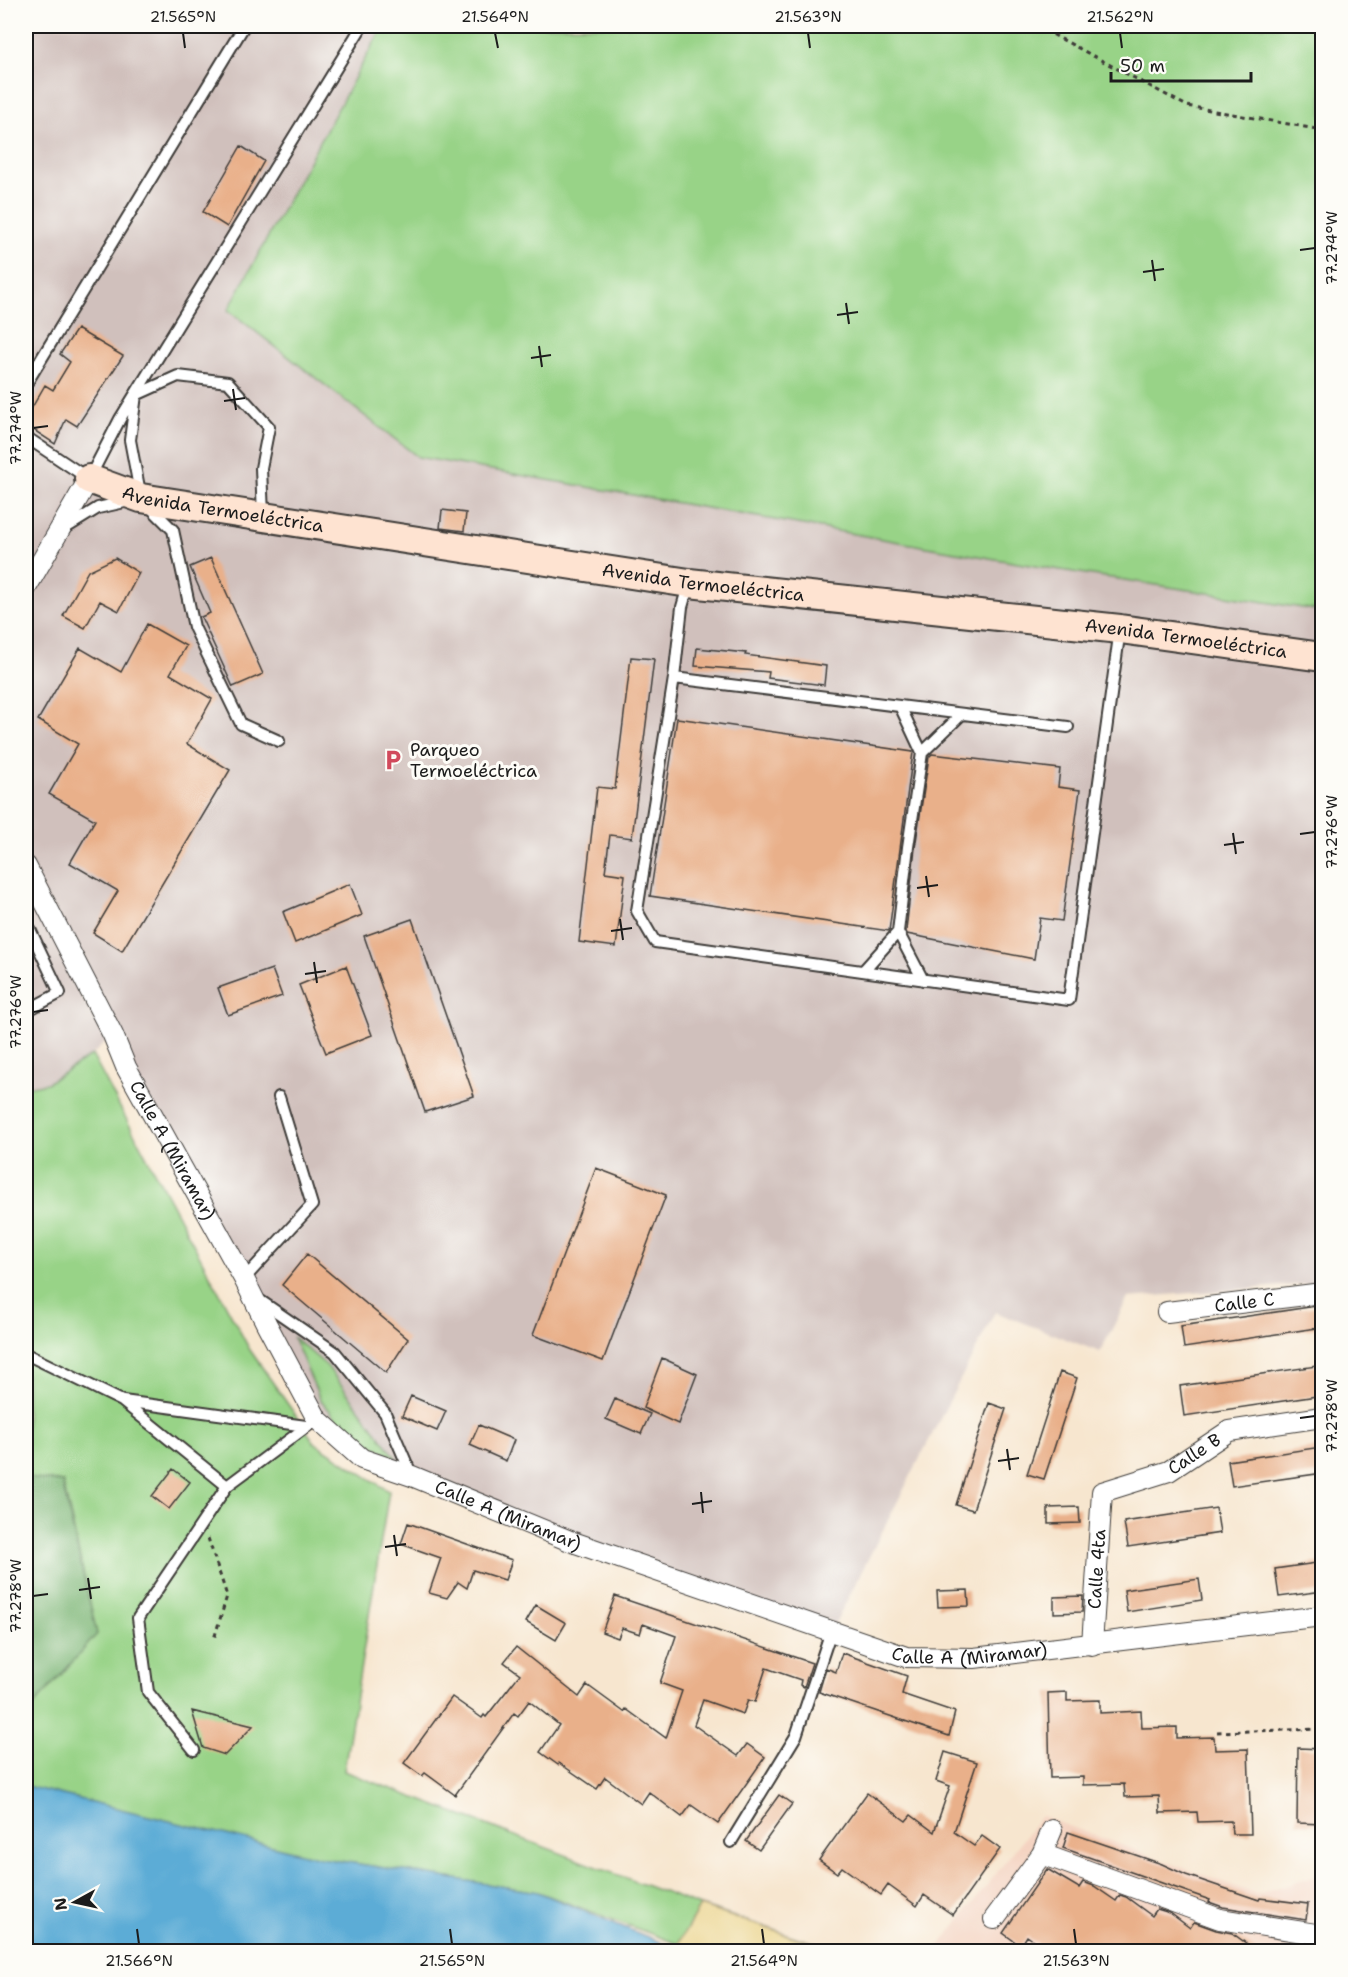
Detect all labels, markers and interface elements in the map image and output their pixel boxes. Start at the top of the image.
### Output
text: 21.565°N [150,7,216,27]
text: 21.564°N [461,7,529,27]
text: 21.563°N [774,7,842,27]
text: 21.562°N [1086,7,1154,27]
scale bar [1111,45,1250,83]
text: 50 m [1120,54,1165,78]
text: 77.274°W [1322,211,1342,285]
text: 77.274°W [6,391,26,465]
street label: Avenida Termoeléctrica [119,480,325,538]
street label: Avenida Termoeléctrica [600,558,806,607]
street label: Avenida Termoeléctrica [1084,613,1289,664]
place label: Parqueo Termoeléctrica [410,738,537,783]
parking icon: Parqueo Termoeléctrica [381,748,405,772]
text: 77.276°W [1322,795,1342,869]
text: 77.276°W [6,975,26,1049]
street label: Calle A (Miramar) [124,1076,221,1224]
street label: Calle C [1213,1287,1276,1318]
text: 77.278°W [1322,1379,1342,1453]
street label: Calle B [1163,1428,1226,1481]
street label: Calle A (Miramar) [431,1475,584,1556]
street label: Calle 4ta [1082,1528,1112,1610]
text: 77.278°W [6,1559,26,1633]
street label: Calle A (Miramar) [888,1637,1049,1671]
north arrow [45,1872,105,1932]
text: N [49,1896,72,1912]
text: 21.566°N [105,1951,173,1971]
text: 21.565°N [419,1951,485,1971]
text: 21.564°N [730,1951,798,1971]
text: 21.563°N [1042,1951,1110,1971]

